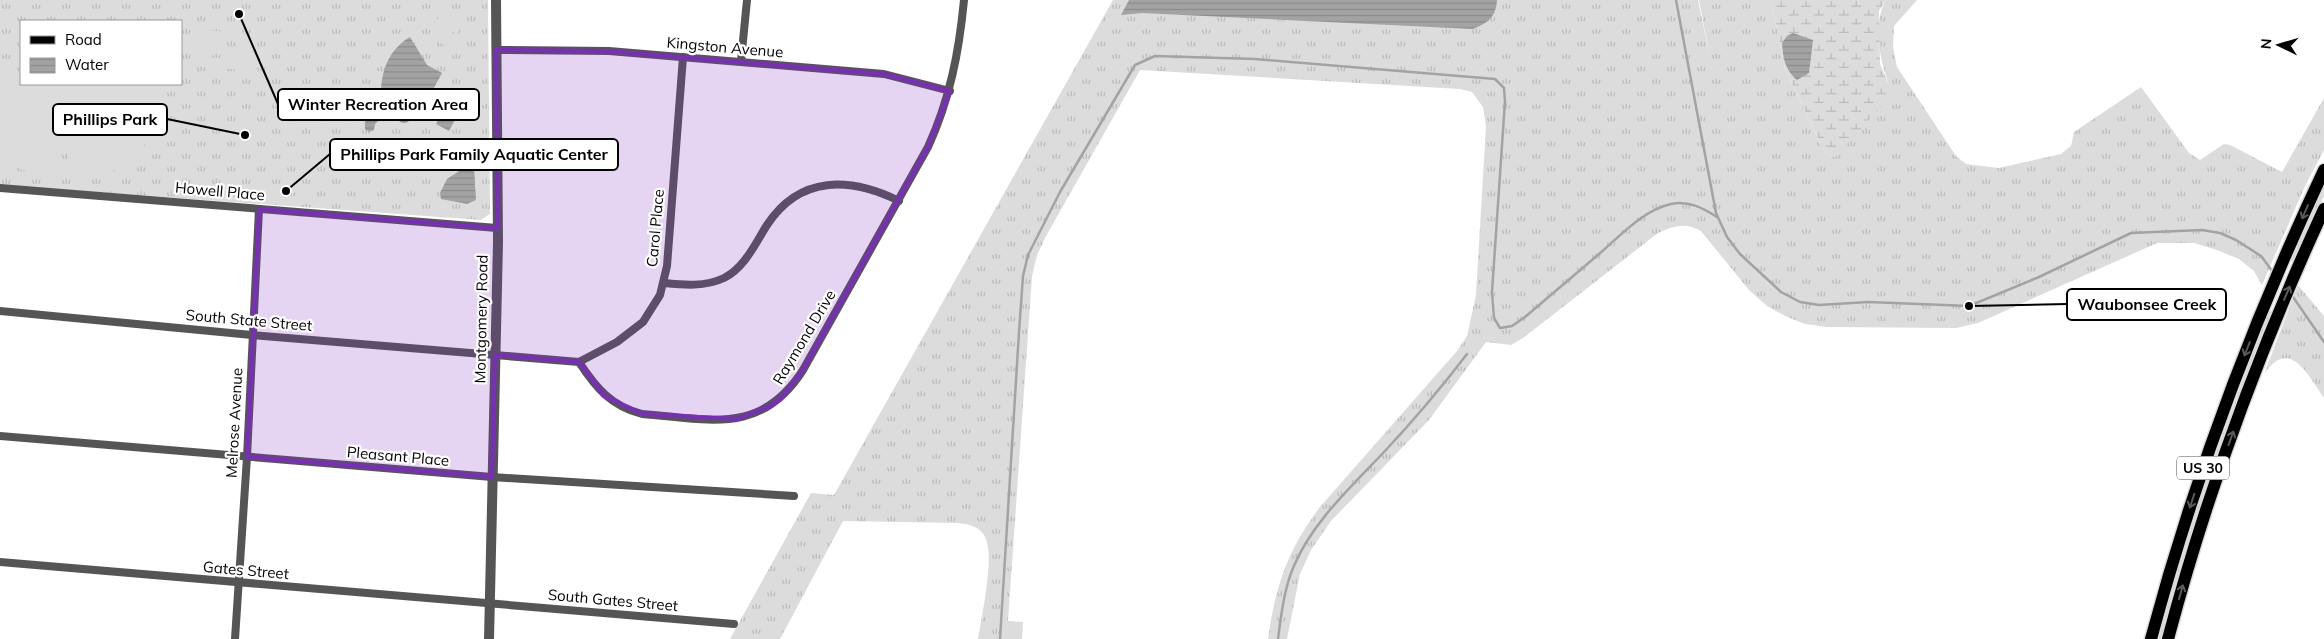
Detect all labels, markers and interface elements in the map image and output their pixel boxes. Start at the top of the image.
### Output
legend [20,20,182,85]
north arrow [2254,20,2304,70]
text: Road [65,30,102,49]
street label: Kingston Avenue [666,32,784,62]
text: N [2257,38,2275,50]
text: Water [65,55,109,74]
callout: Winter Recreation Area [278,89,479,120]
text: Winter Recreation Area [288,94,468,114]
callout: Phillips Park [53,104,167,135]
text: Phillips Park [63,109,158,129]
callout: Phillips Park Family Aquatic Center [330,139,618,170]
text: Phillips Park Family Aquatic Center [340,144,608,164]
street label: Howell Place [174,178,266,204]
street label: Carol Place [642,188,668,268]
one-way arrow [2299,204,2309,219]
street label: Montgomery Road [470,254,492,384]
street label: Raymond Drive [768,286,840,388]
one-way arrow [2283,286,2292,301]
callout: Waubonsee Creek [2067,289,2226,320]
text: Waubonsee Creek [2078,294,2218,314]
street label: South State Street [185,305,313,335]
one-way arrow [2242,340,2251,356]
street label: Melrose Avenue [222,367,246,479]
one-way arrow [2227,430,2236,446]
street label: Pleasant Place [346,442,450,470]
road number: US 30 [2177,456,2229,479]
one-way arrow [2187,493,2196,509]
street label: Gates Street [202,557,290,583]
street label: South Gates Street [547,585,679,615]
one-way arrow [2177,585,2186,601]

